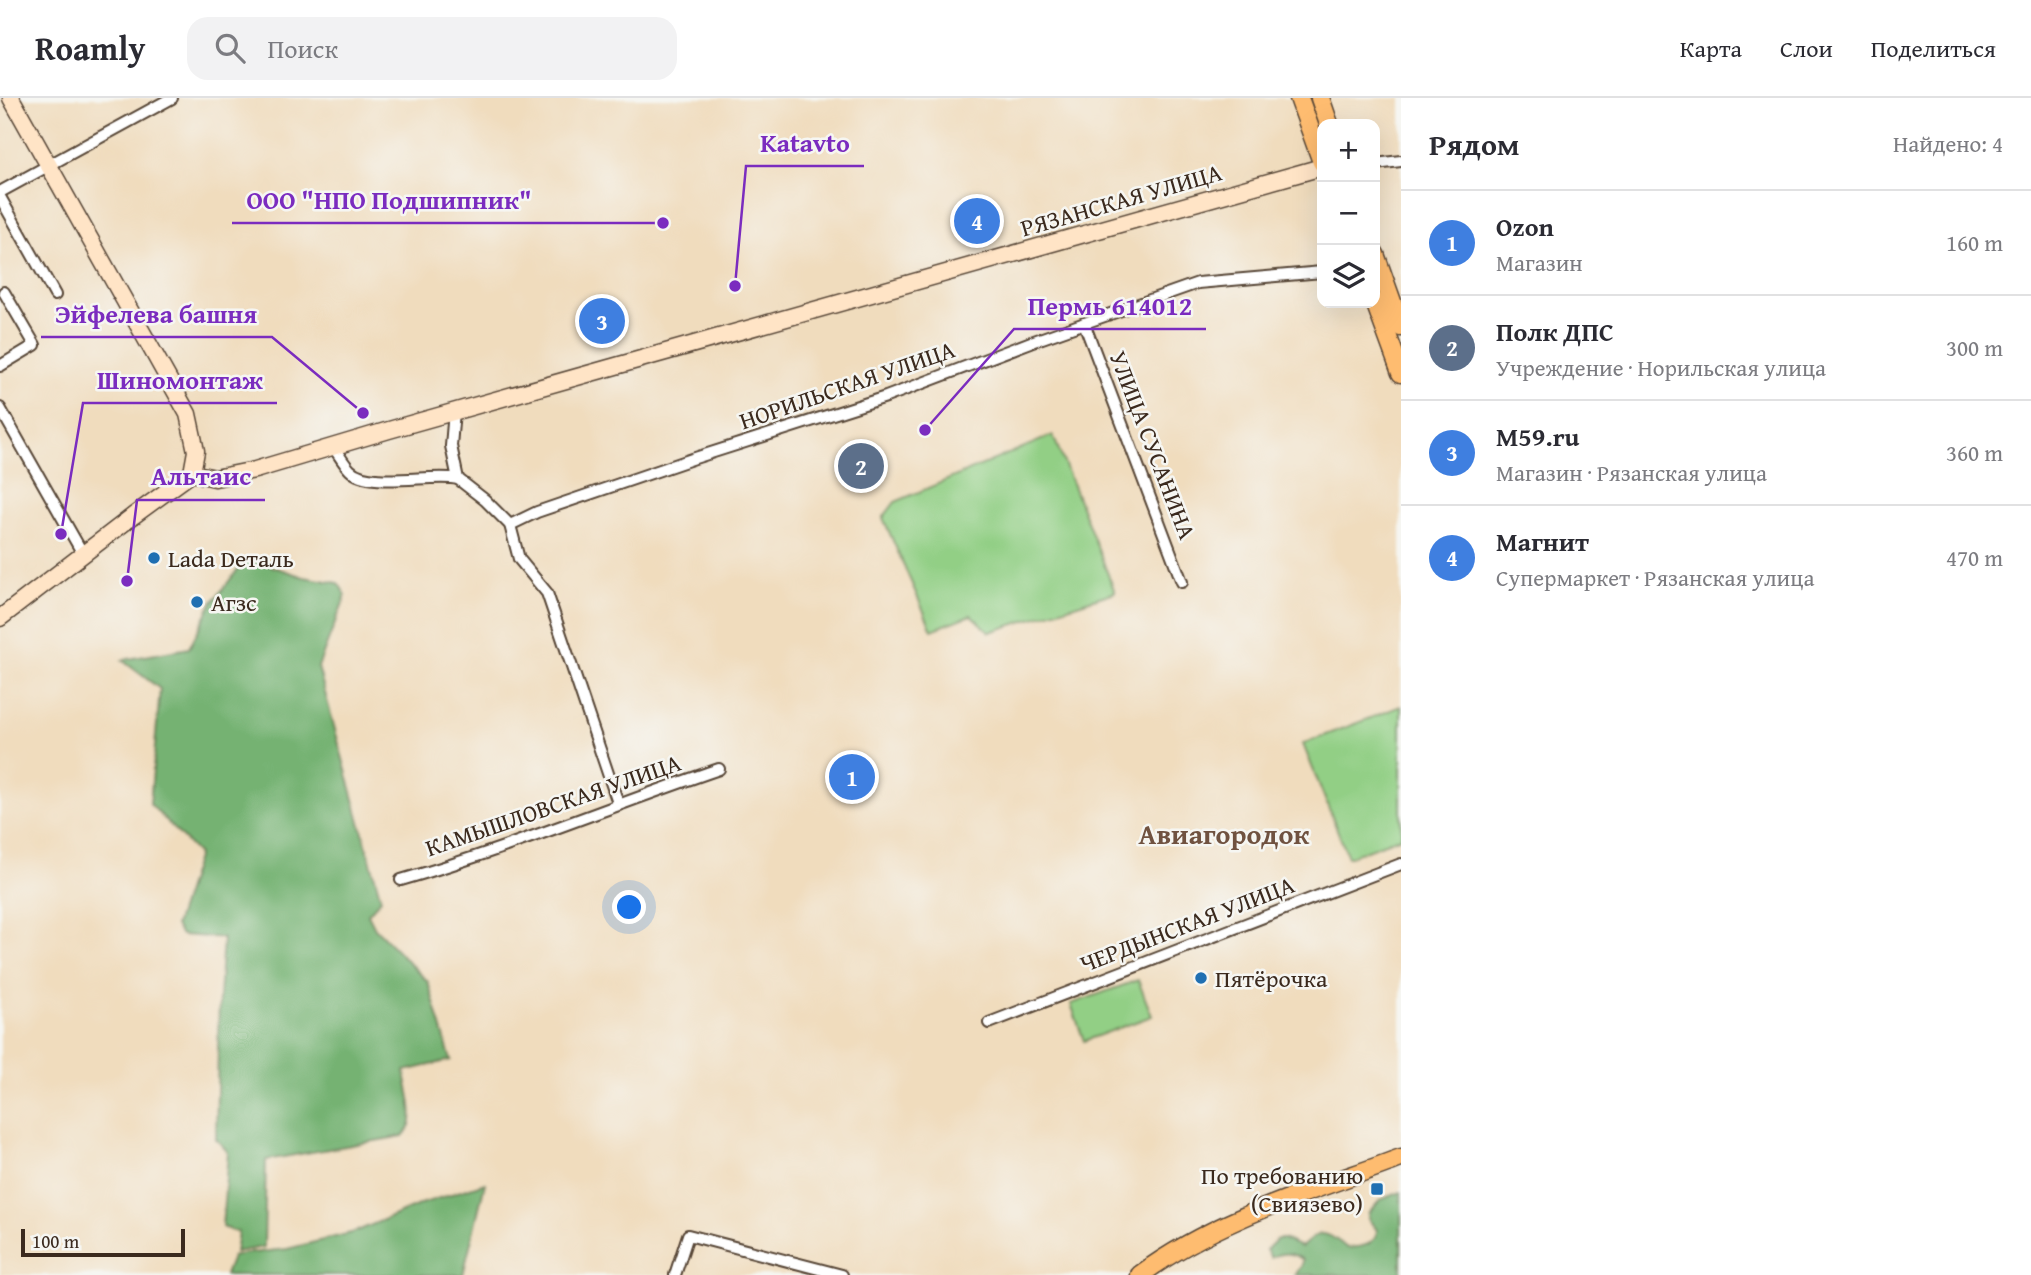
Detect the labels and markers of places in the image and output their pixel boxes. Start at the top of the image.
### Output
callout: Katavto [746,119,864,166]
callout: ООО "НПО Подшипник" [232,176,545,223]
pin: 4 [954,195,1000,247]
callout: Пермь 614012 [1014,282,1206,329]
callout: Эйфелева башня [41,290,272,337]
pin: 3 [579,295,625,347]
callout: Шиномонтаж [83,356,277,403]
pin: 2 [838,440,884,492]
callout: Альтаис [137,453,265,500]
place label: Lada Dеталь [168,541,294,576]
marker: Lada Dеталь [146,550,162,566]
place label: Агзс [211,585,257,620]
marker: Агзс [189,594,205,610]
pin: 1 [829,751,875,803]
place label: Пятёрочка [1215,961,1328,996]
marker: Пятёрочка [1193,970,1209,986]
place label: По требованию (Свиязево) [1201,1158,1363,1221]
marker: По требованию (Свиязево) [1369,1181,1385,1197]

